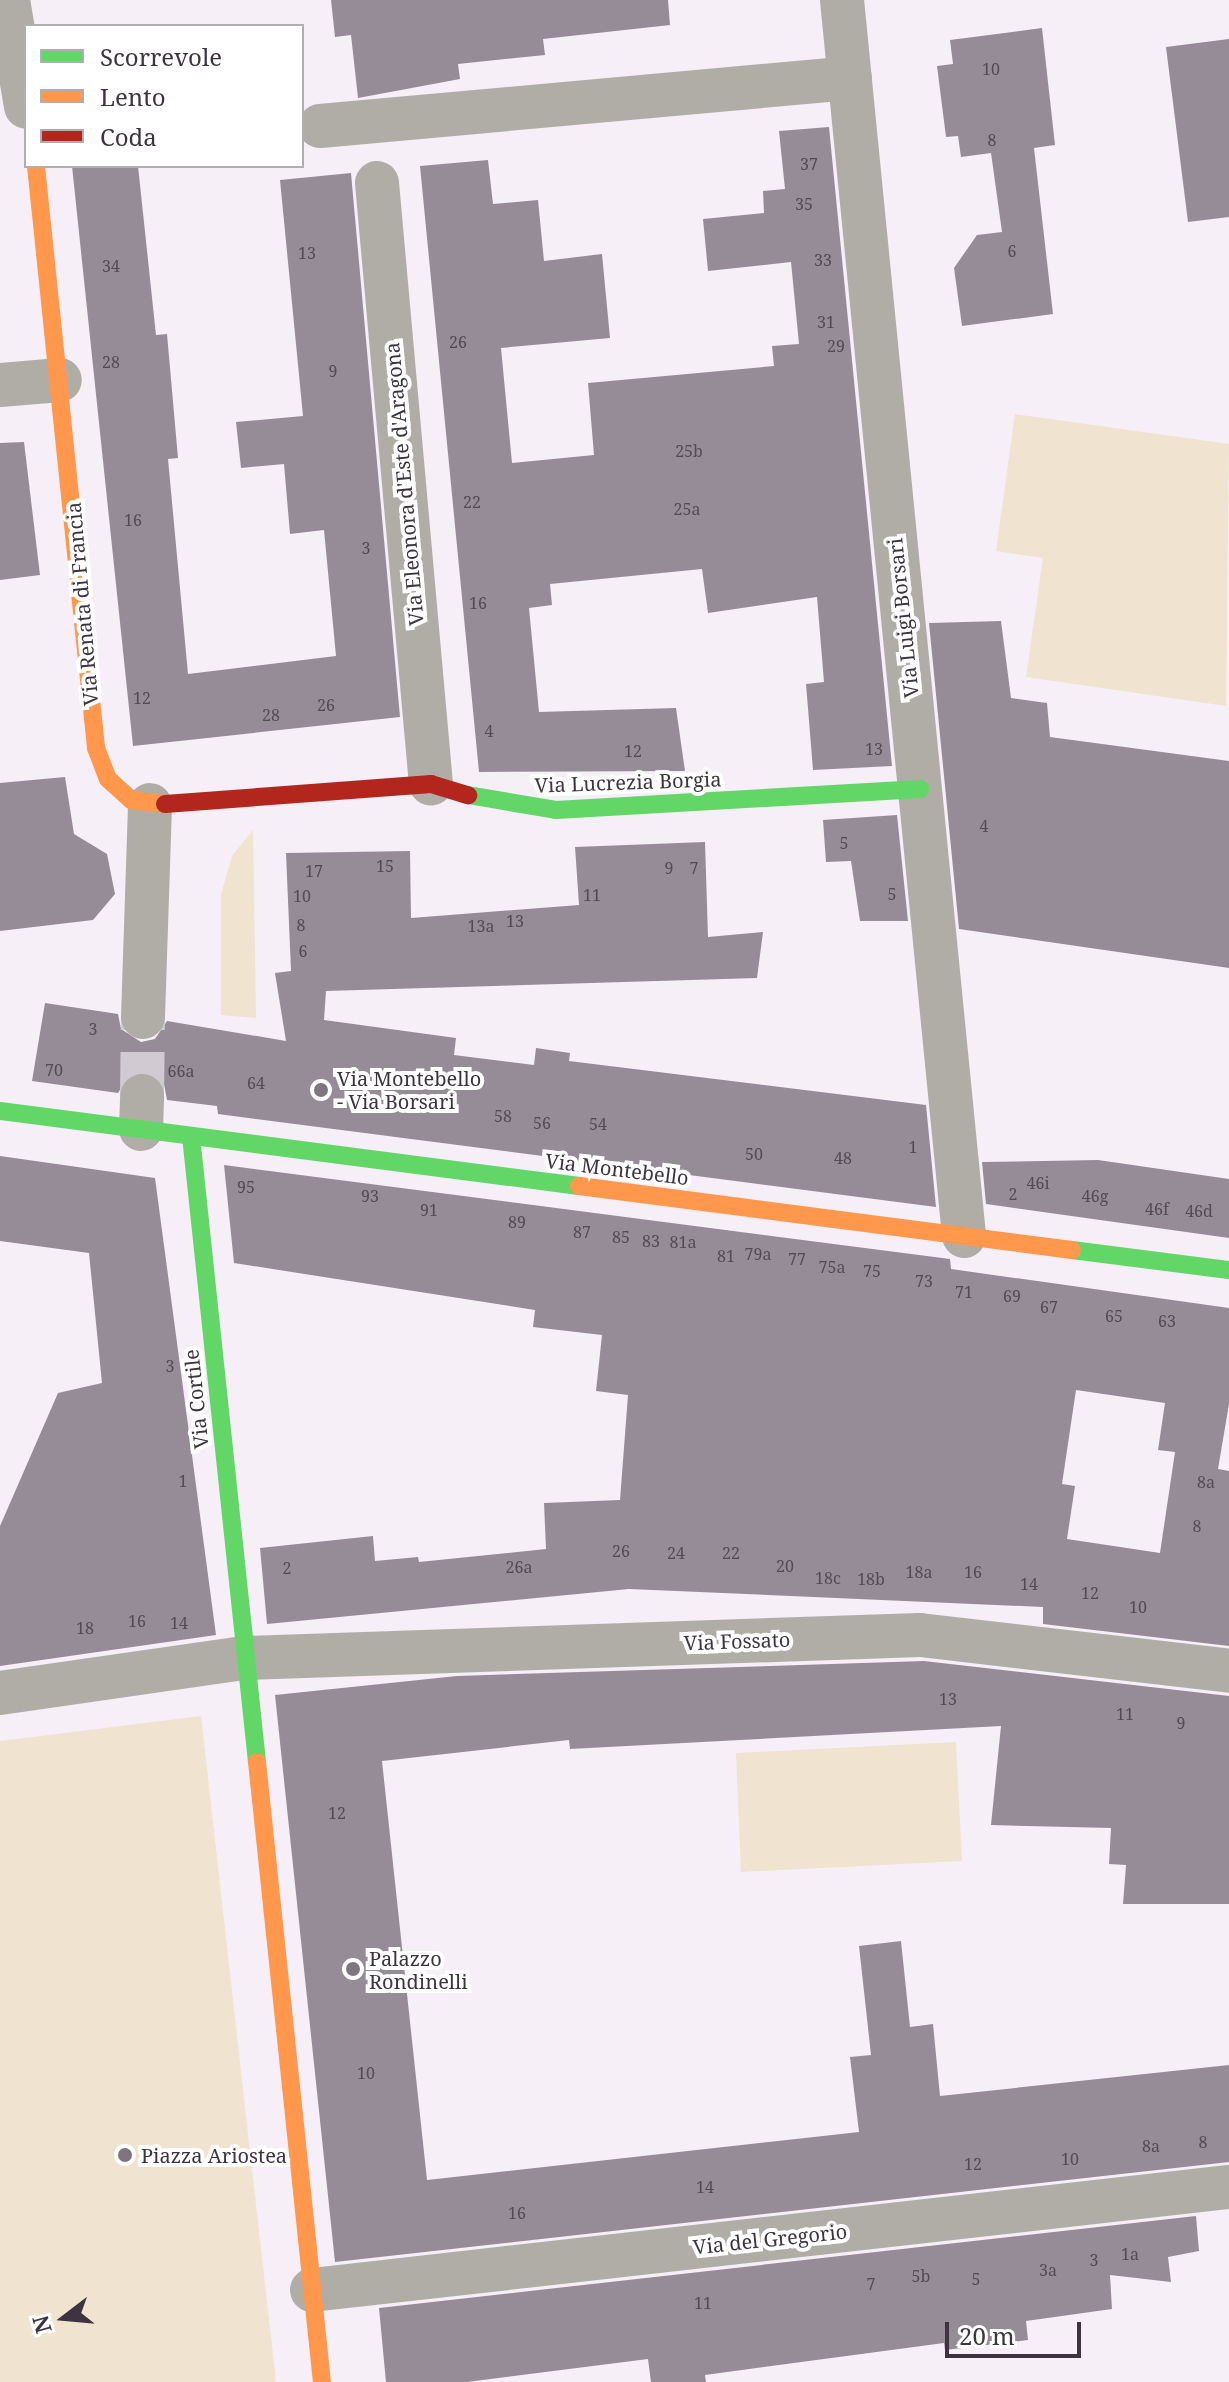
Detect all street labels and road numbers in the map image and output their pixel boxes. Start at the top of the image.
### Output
street label: Via Eleonora d'Este d'Aragona [380,341,428,627]
street label: Via Renata di Francia [61,501,103,707]
street label: Via Luigi Borsari [883,537,923,699]
street label: Via Lucrezia Borgia [534,767,722,797]
street label: Via Montebello [544,1148,690,1190]
street label: Via Cortile [179,1348,213,1450]
street label: Via Fossato [683,1627,791,1655]
street label: Via del Gregorio [692,2219,848,2259]

